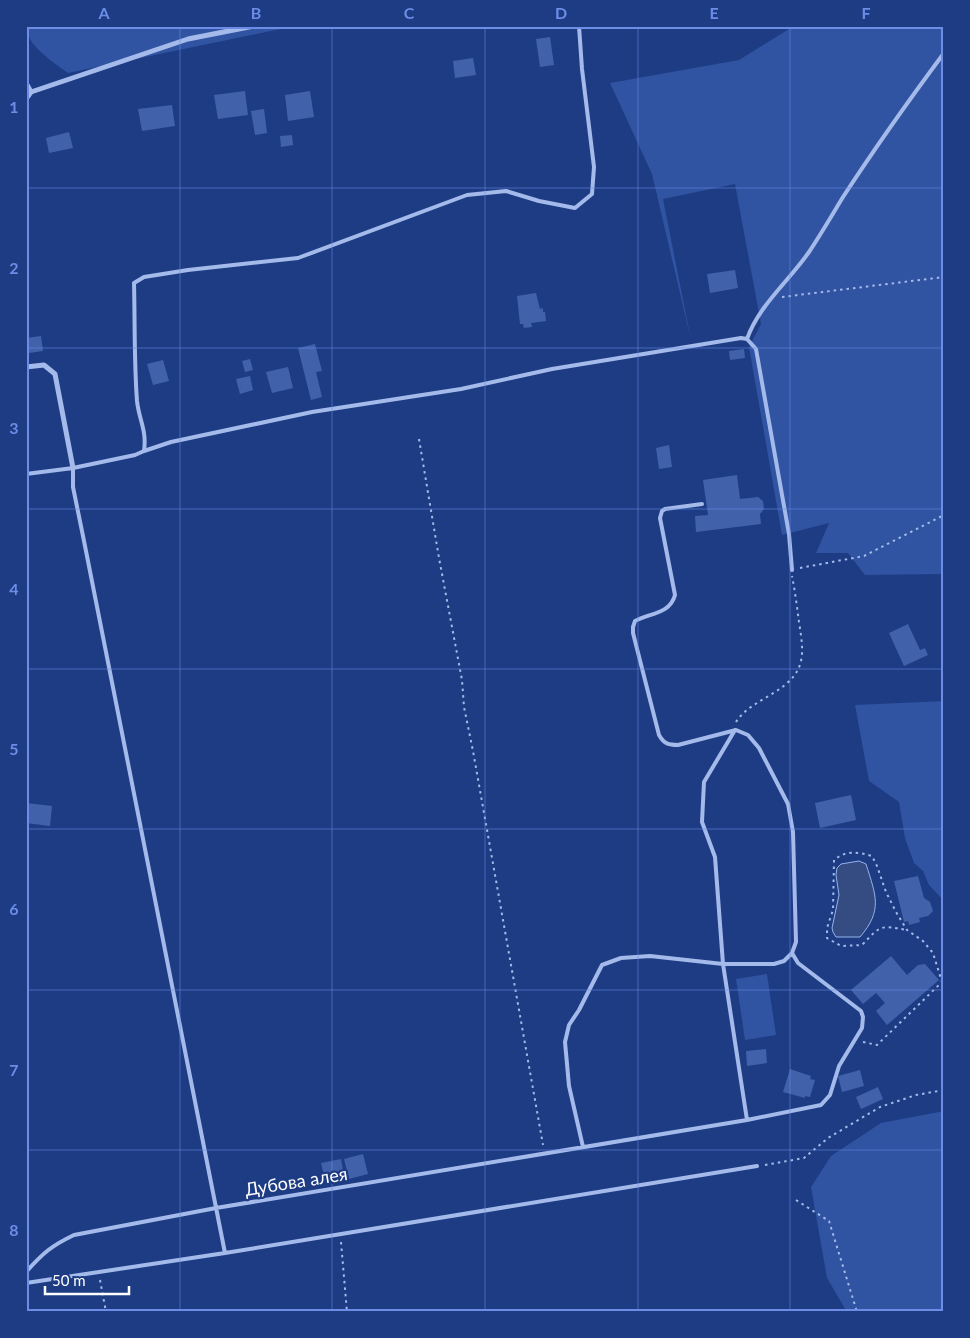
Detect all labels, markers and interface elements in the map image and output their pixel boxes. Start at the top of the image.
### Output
text: A [97,3,110,22]
text: B [251,3,261,22]
text: C [404,3,415,22]
text: D [555,3,567,22]
text: E [709,3,719,22]
text: F [861,3,871,22]
text: 1 [9,97,19,116]
text: 2 [9,258,19,277]
text: 3 [9,418,19,437]
text: 4 [9,579,19,598]
text: 5 [9,739,19,758]
text: 6 [9,899,19,918]
text: 7 [9,1060,19,1079]
street label: Дубова алея [243,1162,349,1200]
text: 8 [9,1220,19,1239]
scale bar [45,1263,129,1295]
text: 50 m [52,1271,86,1289]

